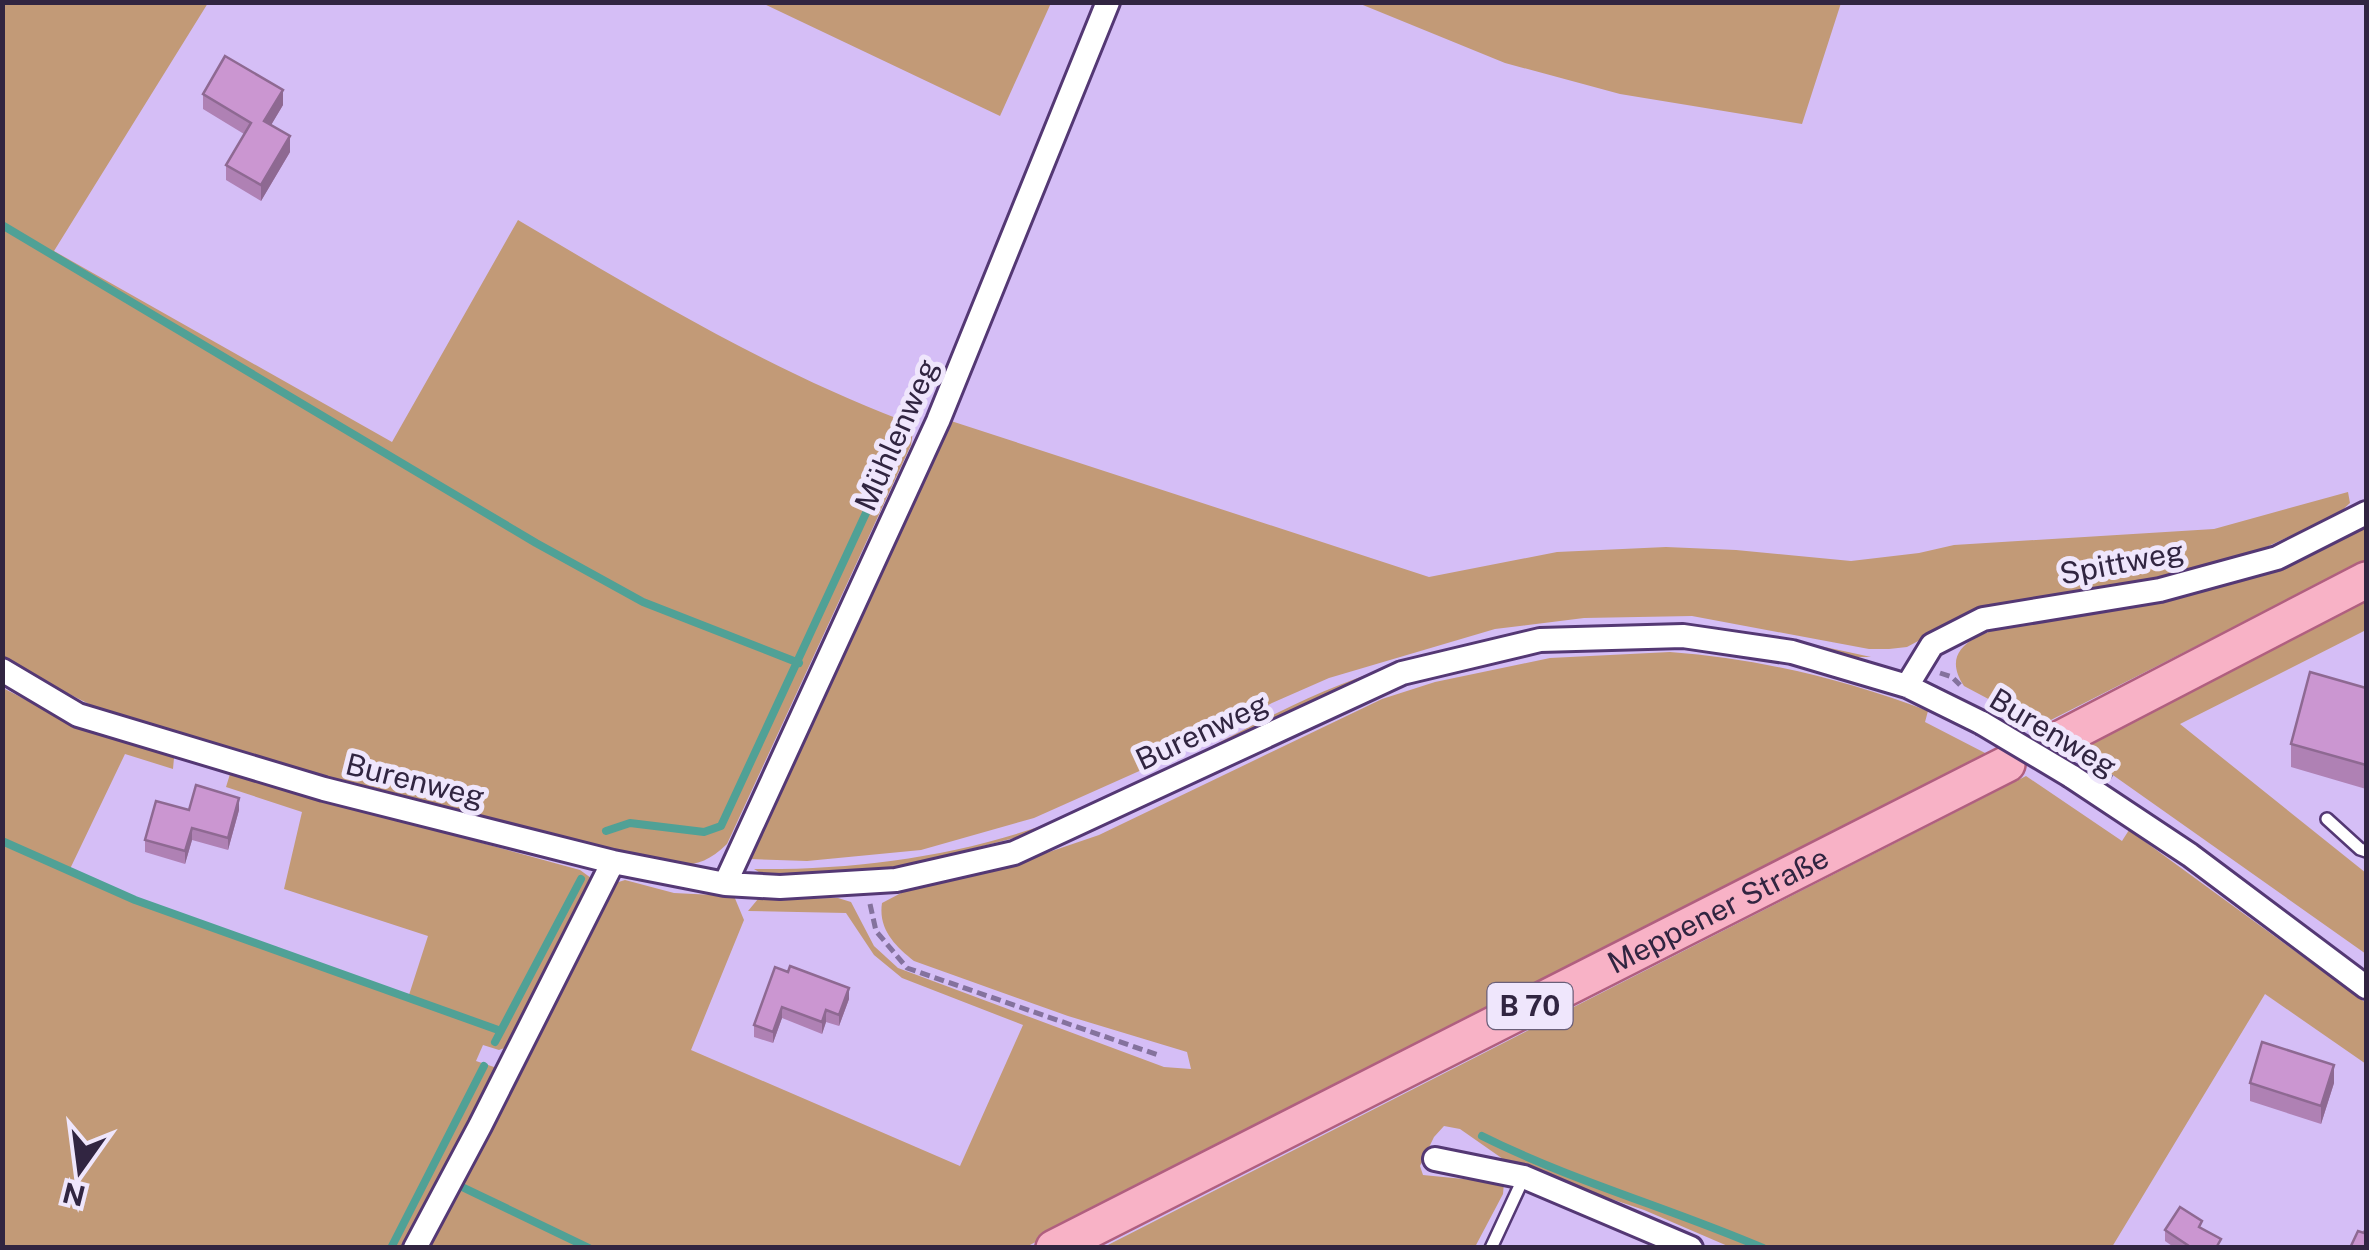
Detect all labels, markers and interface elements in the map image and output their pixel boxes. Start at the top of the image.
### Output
street label: Mühlenweg [847,353,946,516]
street label: Spittweg [2057,532,2187,592]
street label: Burenweg [1984,680,2124,784]
street label: Burenweg [1130,685,1273,777]
street label: Burenweg [342,745,488,815]
street label: Meppener Straße [1601,839,1834,981]
road number: B 70 [1488,983,1572,1029]
north arrow [30,1120,130,1220]
text: N [59,1176,88,1213]

